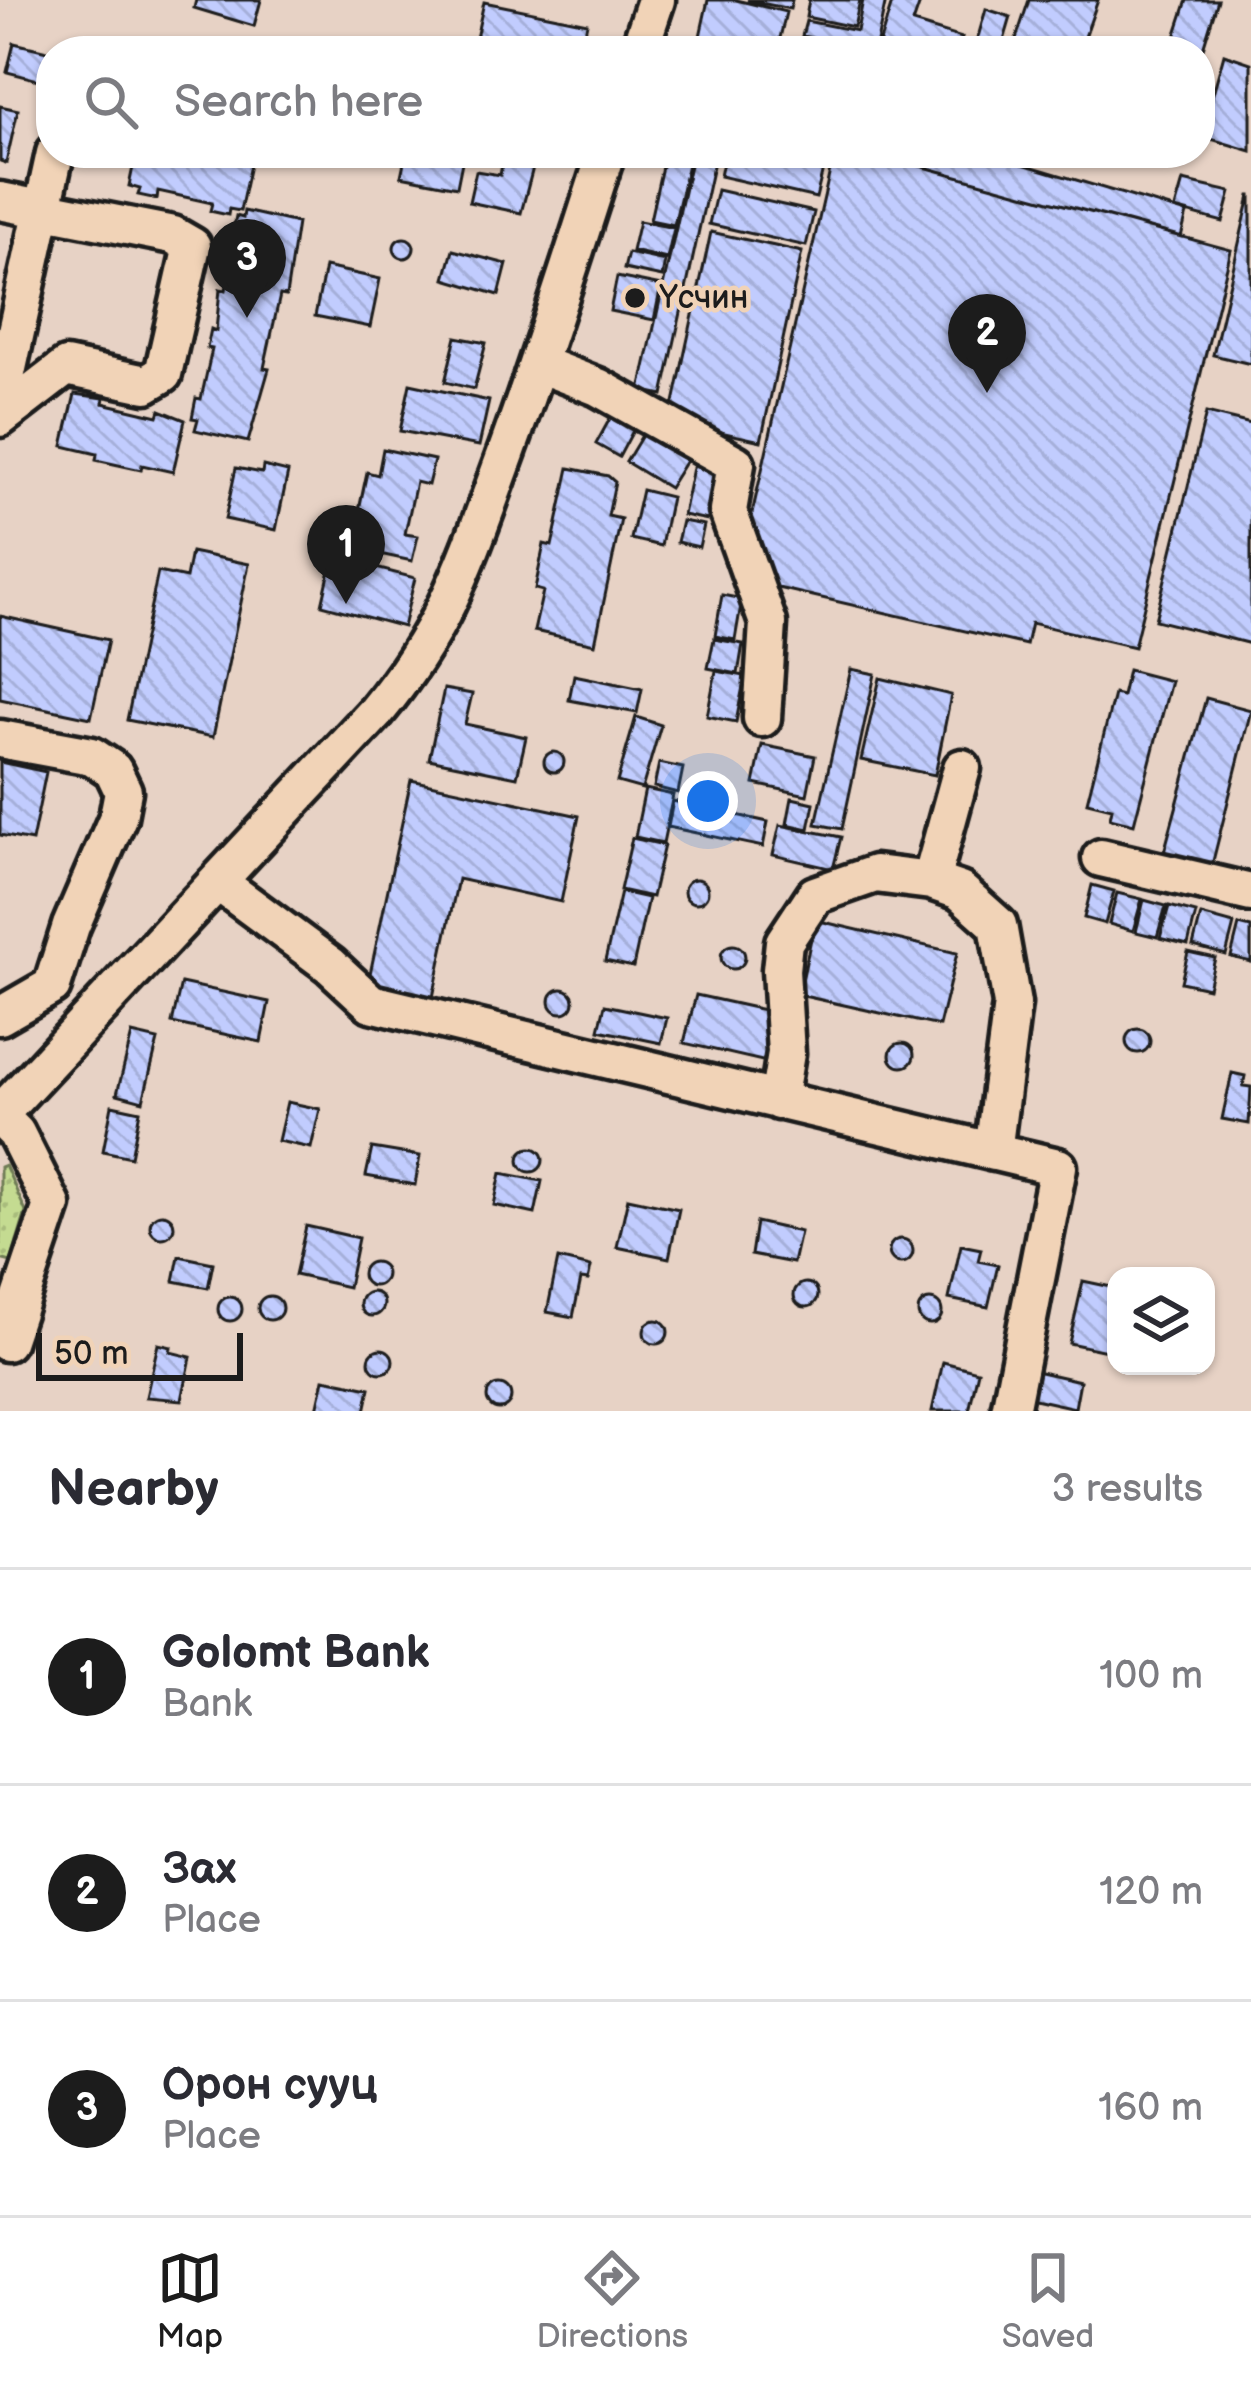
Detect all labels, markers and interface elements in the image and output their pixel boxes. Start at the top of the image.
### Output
search box [36,36,1215,168]
icon: search [78,69,144,135]
text: Search here [174,75,423,130]
pin: 3 [208,219,286,318]
place label: Үсчин [659,278,748,318]
marker: Үсчин [622,285,648,311]
pin: 2 [948,294,1026,393]
pin: 1 [307,505,385,604]
your location [678,771,738,831]
map controls [1107,1267,1215,1375]
button: layers [1107,1267,1215,1375]
scale bar [36,1327,243,1380]
text: 50 m [54,1334,129,1374]
text: Nearby [48,1459,219,1520]
text: 3 results [1051,1466,1203,1513]
text: Golomt Bank [162,1626,429,1681]
text: 1 [79,1653,95,1700]
text: 100 m [1099,1653,1203,1700]
text: Bank [162,1681,252,1728]
text: Зах [162,1842,236,1897]
text: 2 [75,1869,99,1916]
text: 120 m [1099,1869,1203,1916]
text: Place [162,1897,261,1944]
text: Орон сууц [162,2058,378,2113]
text: 3 [76,2085,98,2132]
text: 160 m [1098,2085,1203,2132]
text: Place [162,2113,261,2160]
tab: Map [157,2245,223,2357]
tab: Directions [536,2245,688,2357]
tab: Saved [1002,2245,1094,2357]

